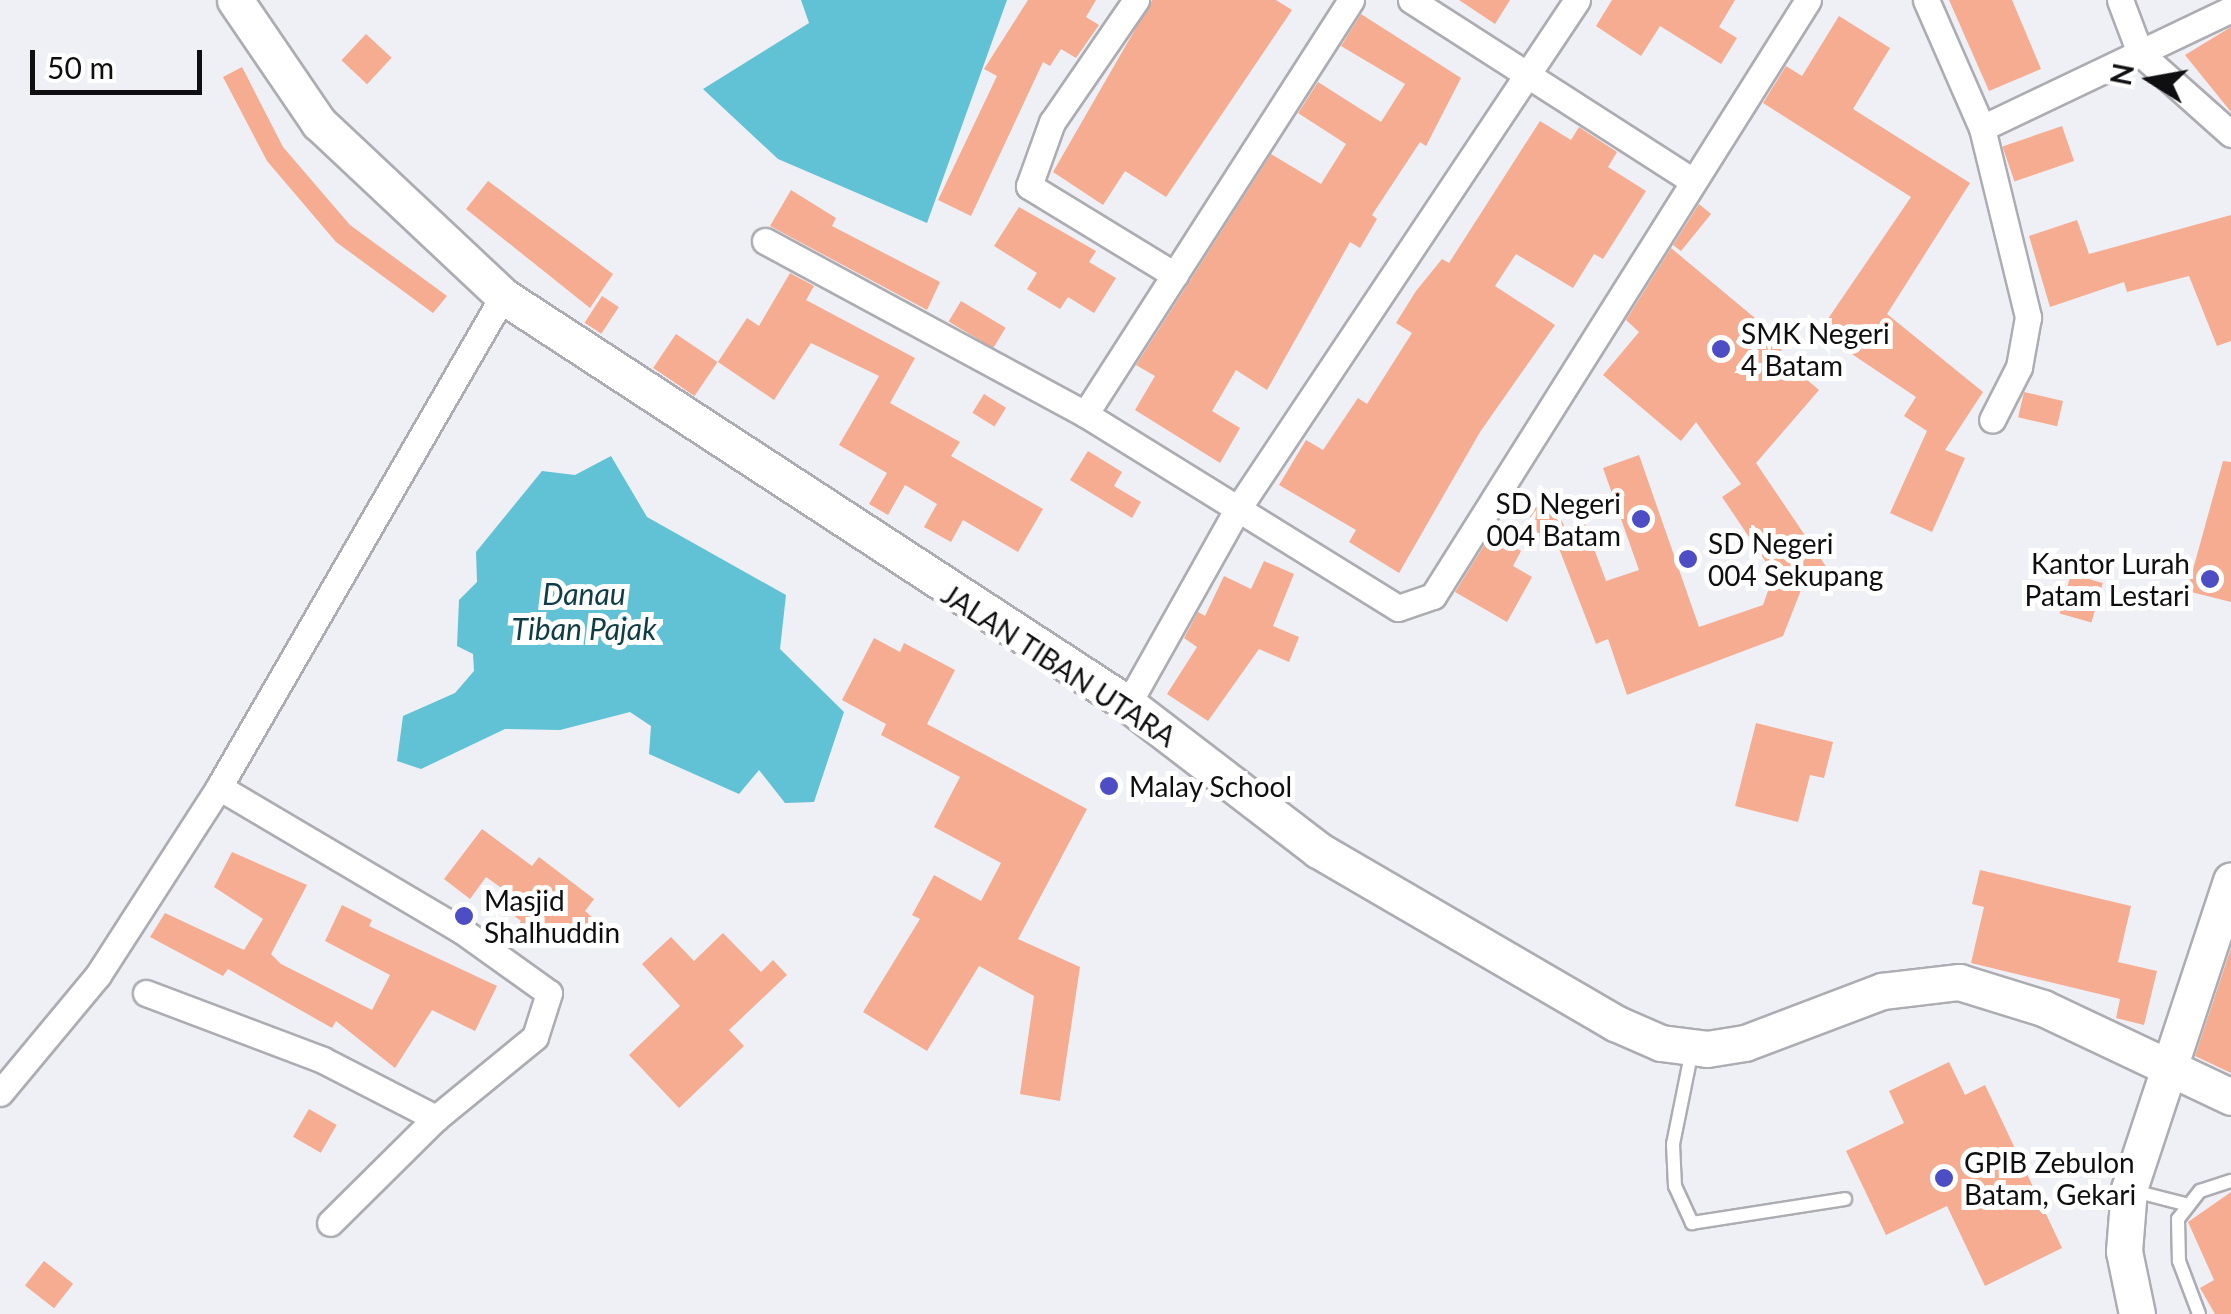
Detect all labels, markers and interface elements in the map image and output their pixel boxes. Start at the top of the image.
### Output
scale bar [35,30,208,92]
north arrow [2101,30,2201,130]
text: 50 m [47,49,114,85]
text: N [2103,60,2140,88]
place label: SMK Negeri 4 Batam [1741,316,1890,382]
marker: SMK Negeri 4 Batam [1710,338,1732,360]
place label: SD Negeri 004 Batam [1487,486,1621,552]
marker: SD Negeri 004 Batam [1630,508,1652,530]
place label: SD Negeri 004 Sekupang [1708,526,1883,592]
place label: Kantor Lurah Patam Lestari [2025,546,2190,612]
marker: SD Negeri 004 Sekupang [1677,548,1699,570]
marker: Kantor Lurah Patam Lestari [2199,568,2221,590]
water label: Danau Tiban Pajak [512,575,656,646]
street label: JALAN TIBAN UTARA [935,577,1183,753]
place label: Malay School [1129,769,1293,803]
marker: Malay School [1098,775,1120,797]
place label: Masjid Shalhuddin [484,883,620,949]
marker: Masjid Shalhuddin [453,905,475,927]
place label: GPIB Zebulon Batam, Gekari [1964,1145,2136,1211]
marker: GPIB Zebulon Batam, Gekari [1933,1167,1955,1189]

